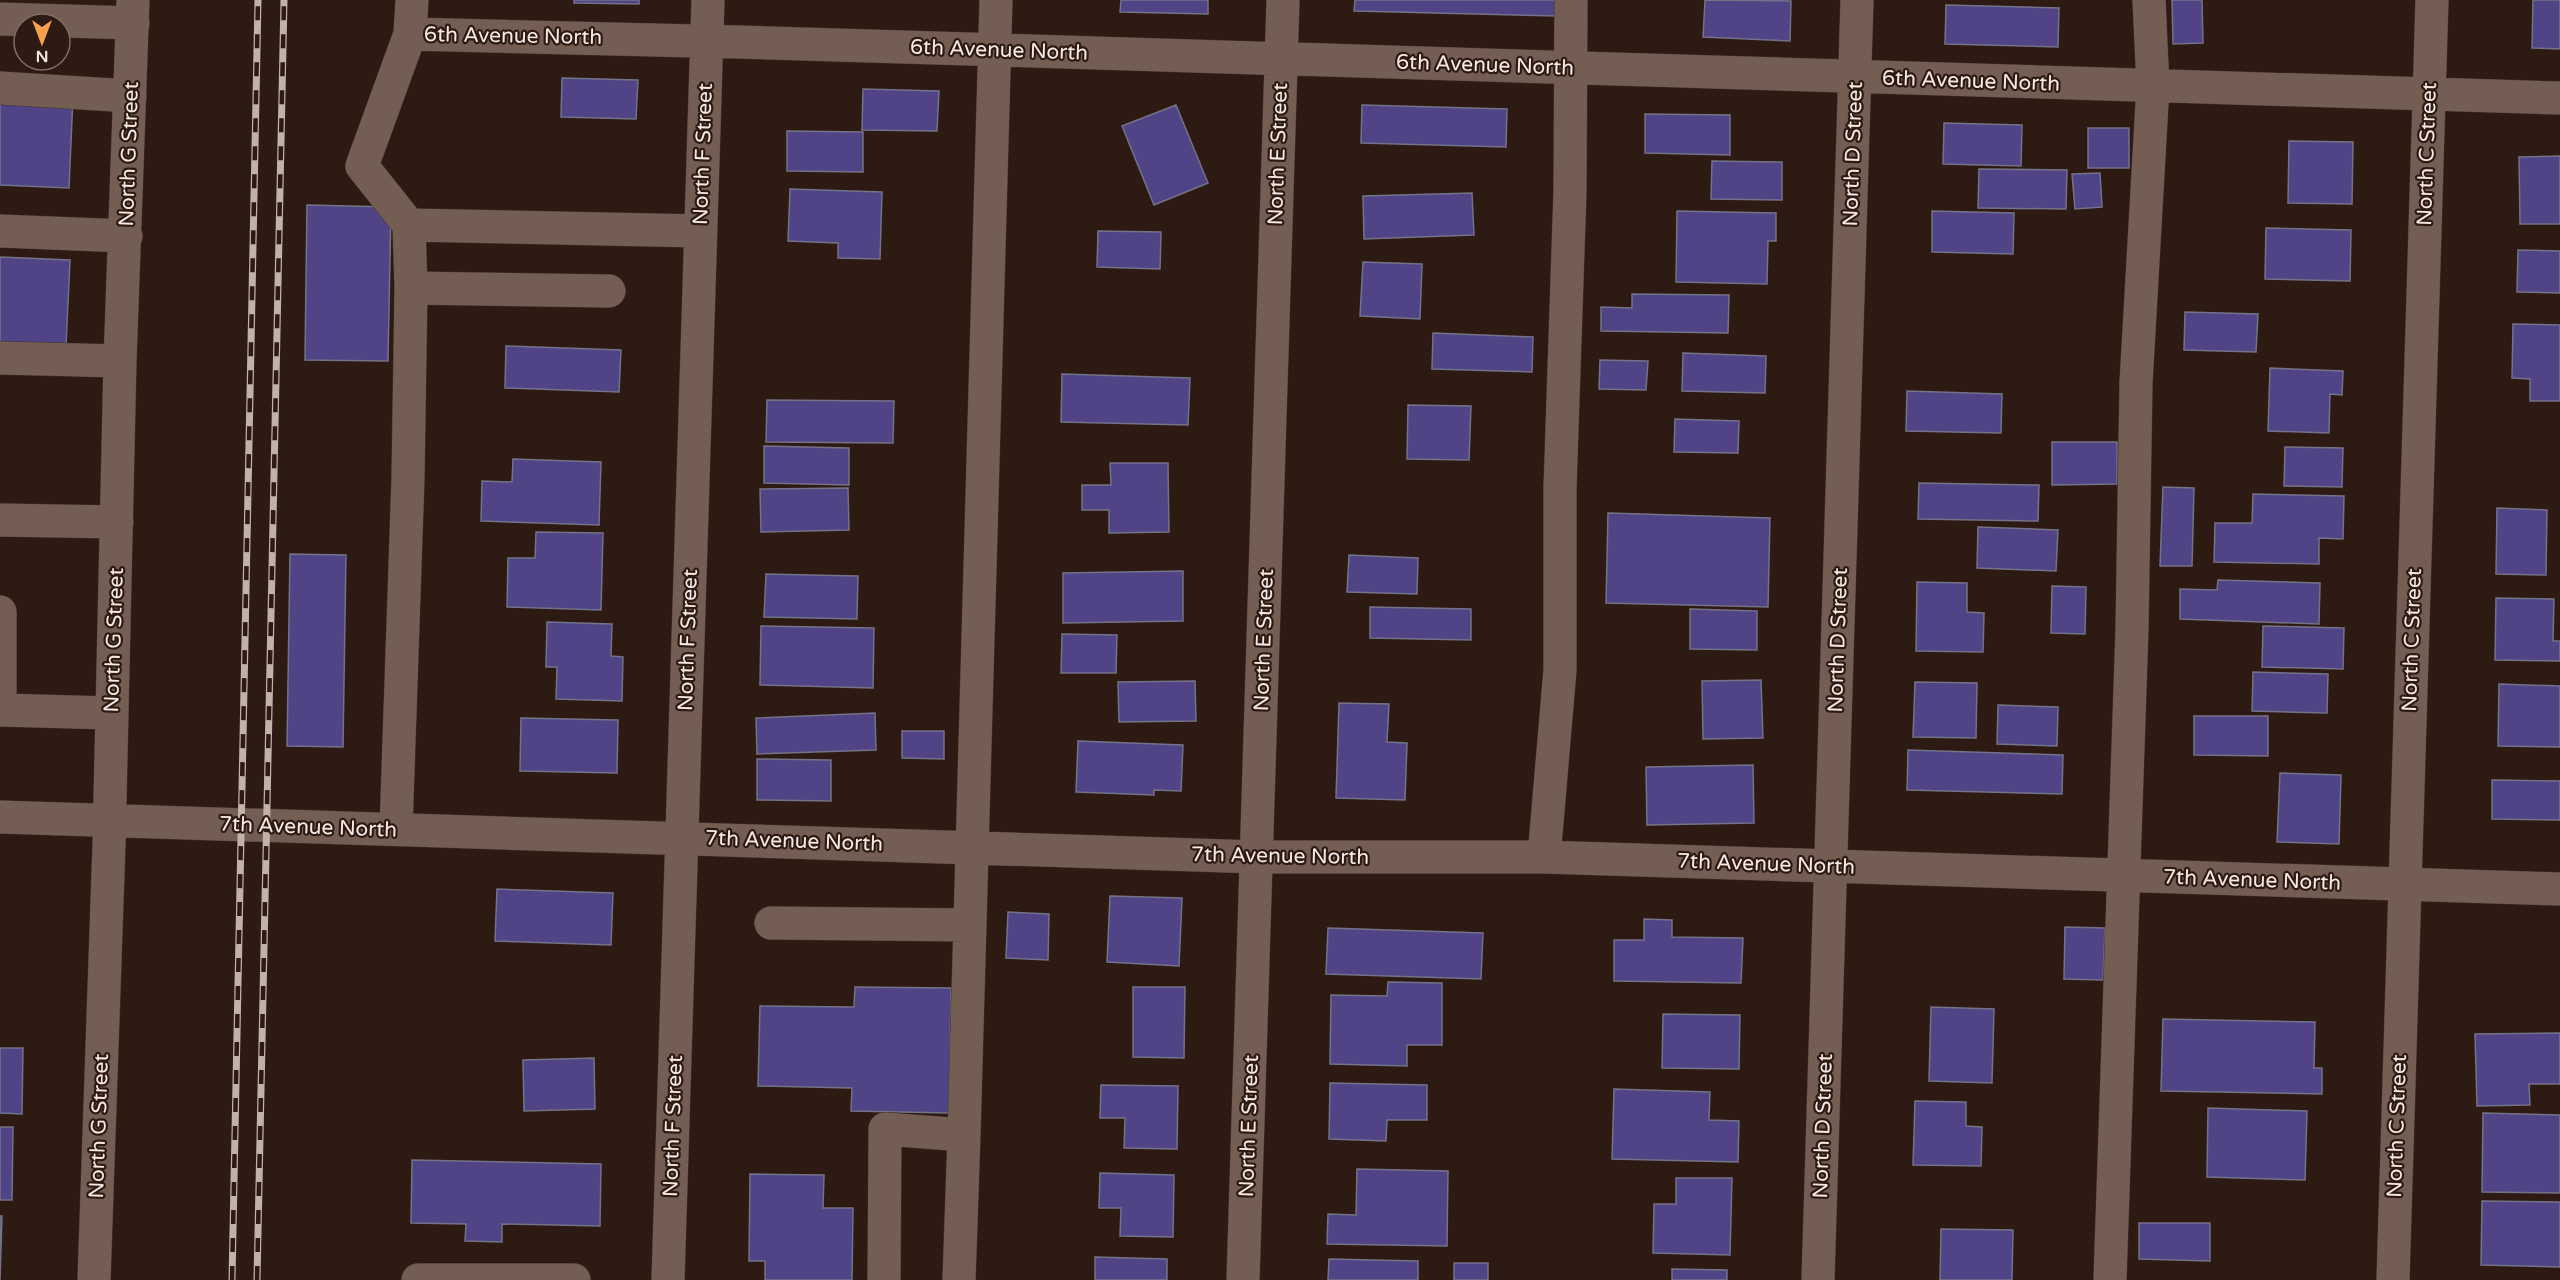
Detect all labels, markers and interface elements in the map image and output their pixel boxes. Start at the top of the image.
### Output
north arrow [12,12,72,72]
street label: 6th Avenue North [424,22,602,50]
street label: 6th Avenue North [909,34,1089,66]
text: N [36,46,48,66]
street label: 6th Avenue North [1395,49,1575,81]
street label: 6th Avenue North [1881,65,2061,97]
street label: North G Street [114,81,144,227]
street label: North D Street [1838,81,1868,227]
street label: North E Street [1263,82,1293,226]
street label: North C Street [2412,82,2442,226]
street label: North F Street [688,83,718,225]
street label: North G Street [99,567,129,713]
street label: North D Street [1823,567,1853,713]
street label: North E Street [1249,568,1279,712]
street label: North C Street [2397,568,2427,712]
street label: North F Street [673,569,703,711]
street label: 7th Avenue North [218,811,398,843]
street label: 7th Avenue North [704,825,884,857]
street label: 7th Avenue North [1191,842,1369,870]
street label: 7th Avenue North [1676,848,1856,880]
street label: 7th Avenue North [2162,864,2342,896]
street label: North G Street [84,1053,114,1199]
street label: North D Street [1808,1053,1838,1199]
street label: North E Street [1234,1054,1264,1198]
street label: North C Street [2382,1054,2412,1198]
street label: North F Street [658,1055,688,1197]

